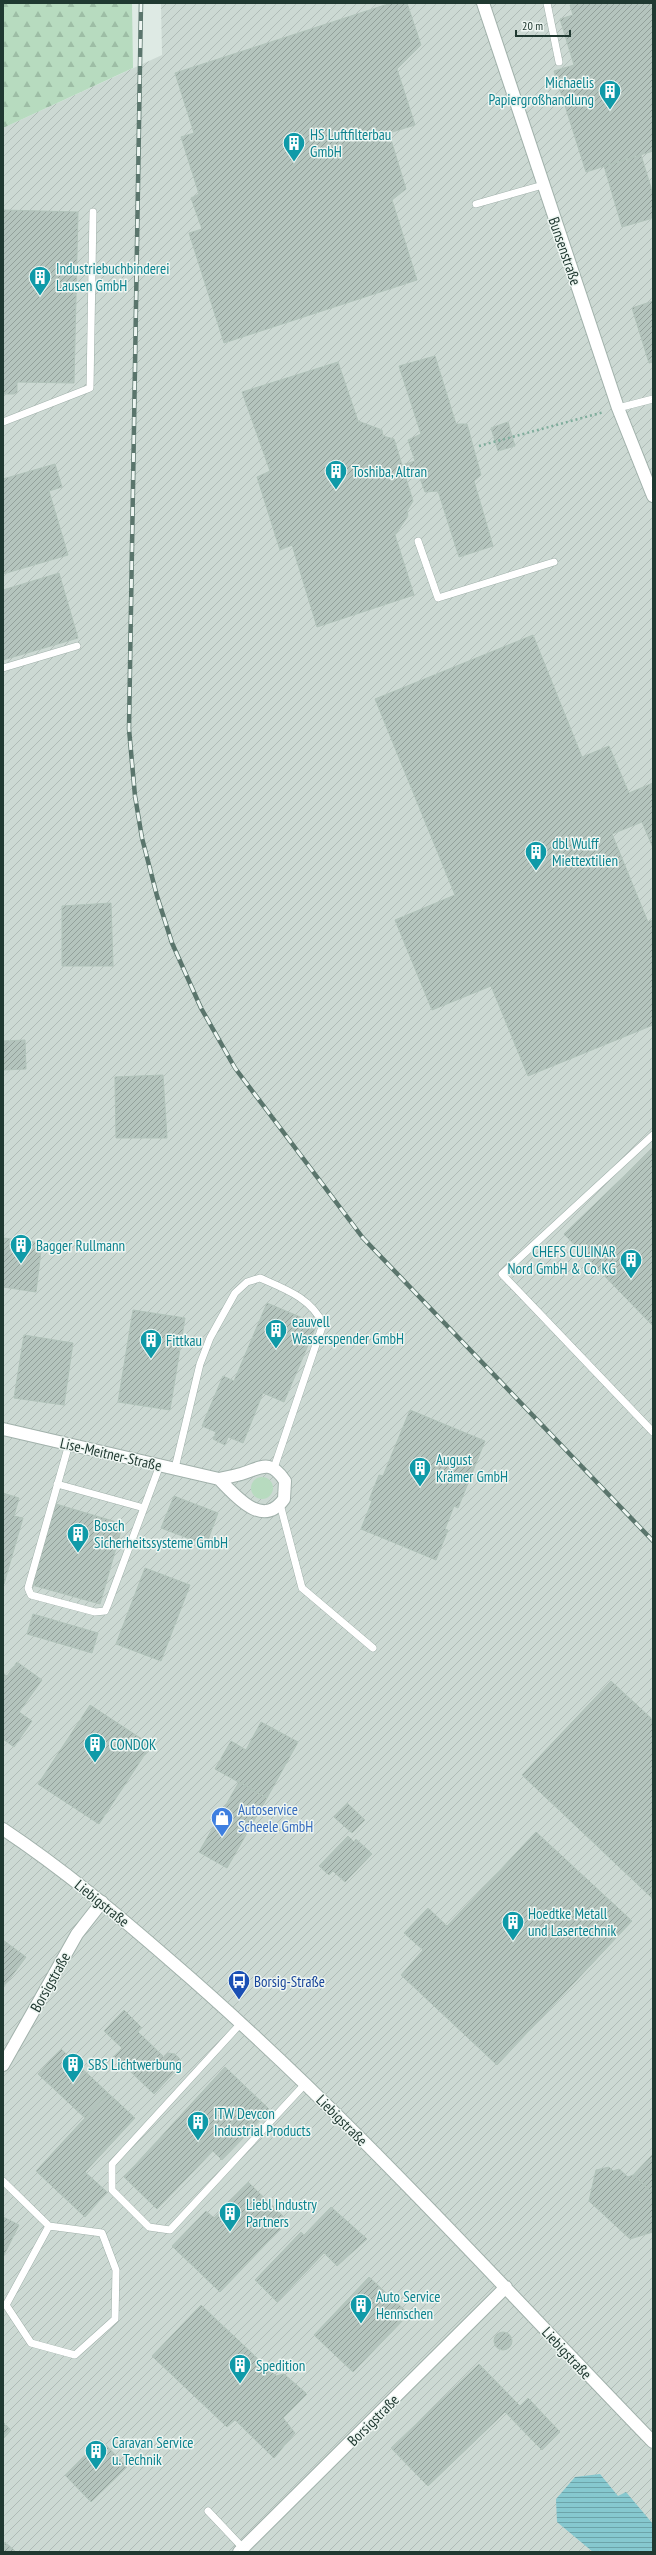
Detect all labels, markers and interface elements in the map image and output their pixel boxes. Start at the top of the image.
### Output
scale bar [516,12,570,38]
text: 20 m [522,18,543,33]
place label: Michaelis Papiergroßhandlung [488,73,594,109]
building icon: Michaelis Papiergroßhandlung [597,78,623,111]
place label: HS Luftfilterbau GmbH [310,125,391,161]
building icon: HS Luftfilterbau GmbH [281,130,307,163]
street label: Bunsenstraße [544,214,586,288]
place label: Industriebuchbinderei Lausen GmbH [56,259,169,295]
building icon: Industriebuchbinderei Lausen GmbH [27,264,53,297]
building icon: Toshiba, Altran [323,458,349,491]
place label: Toshiba, Altran [352,462,427,481]
place label: dbl Wulff Miettextilien [552,834,618,870]
building icon: dbl Wulff Miettextilien [523,839,549,872]
building icon: Bagger Rullmann [8,1232,34,1265]
place label: Bagger Rullmann [36,1236,125,1255]
place label: CHEFS CULINAR Nord GmbH & Co. KG [508,1242,616,1278]
building icon: CHEFS CULINAR Nord GmbH & Co. KG [618,1247,644,1280]
place label: eauvell Wasserspender GmbH [292,1312,404,1348]
building icon: eauvell Wasserspender GmbH [263,1317,289,1350]
building icon: Fittkau [138,1327,164,1360]
place label: Fittkau [166,1331,202,1350]
street label: Lise-Meitner-Straße [58,1433,164,1475]
place label: August Krämer GmbH [436,1450,508,1486]
building icon: August Krämer GmbH [407,1455,433,1488]
place label: Bosch Sicherheitssysteme GmbH [94,1516,228,1552]
building icon: Bosch Sicherheitssysteme GmbH [65,1521,91,1554]
building icon: CONDOK [82,1731,108,1764]
place label: CONDOK [110,1735,157,1754]
place label: Autoservice Scheele GmbH [238,1800,313,1836]
shop icon: Autoservice Scheele GmbH [209,1805,235,1838]
street label: Liebigstraße [71,1875,133,1931]
place label: Hoedtke Metall und Lasertechnik [528,1904,616,1940]
building icon: Hoedtke Metall und Lasertechnik [500,1909,526,1942]
street label: Borsigstraße [26,1949,74,2015]
bus stop icon: Borsig-Straße [226,1968,252,2001]
place label: Borsig-Straße [254,1972,325,1991]
building icon: SBS Lichtwerbung [60,2051,86,2084]
place label: SBS Lichtwerbung [88,2055,182,2074]
street label: Liebigstraße [312,2090,372,2150]
place label: ITW Devcon Industrial Products [214,2104,311,2140]
building icon: ITW Devcon Industrial Products [185,2109,211,2142]
place label: Liebl Industry Partners [246,2195,317,2231]
building icon: Liebl Industry Partners [217,2200,243,2233]
place label: Auto Service Hennschen [376,2287,440,2323]
building icon: Auto Service Hennschen [348,2292,374,2325]
street label: Liebigstraße [538,2323,596,2383]
building icon: Spedition [227,2352,253,2385]
place label: Spedition [256,2356,305,2375]
street label: Borsigstraße [343,2390,403,2450]
place label: Caravan Service u. Technik [112,2433,193,2469]
building icon: Caravan Service u. Technik [83,2438,109,2471]

